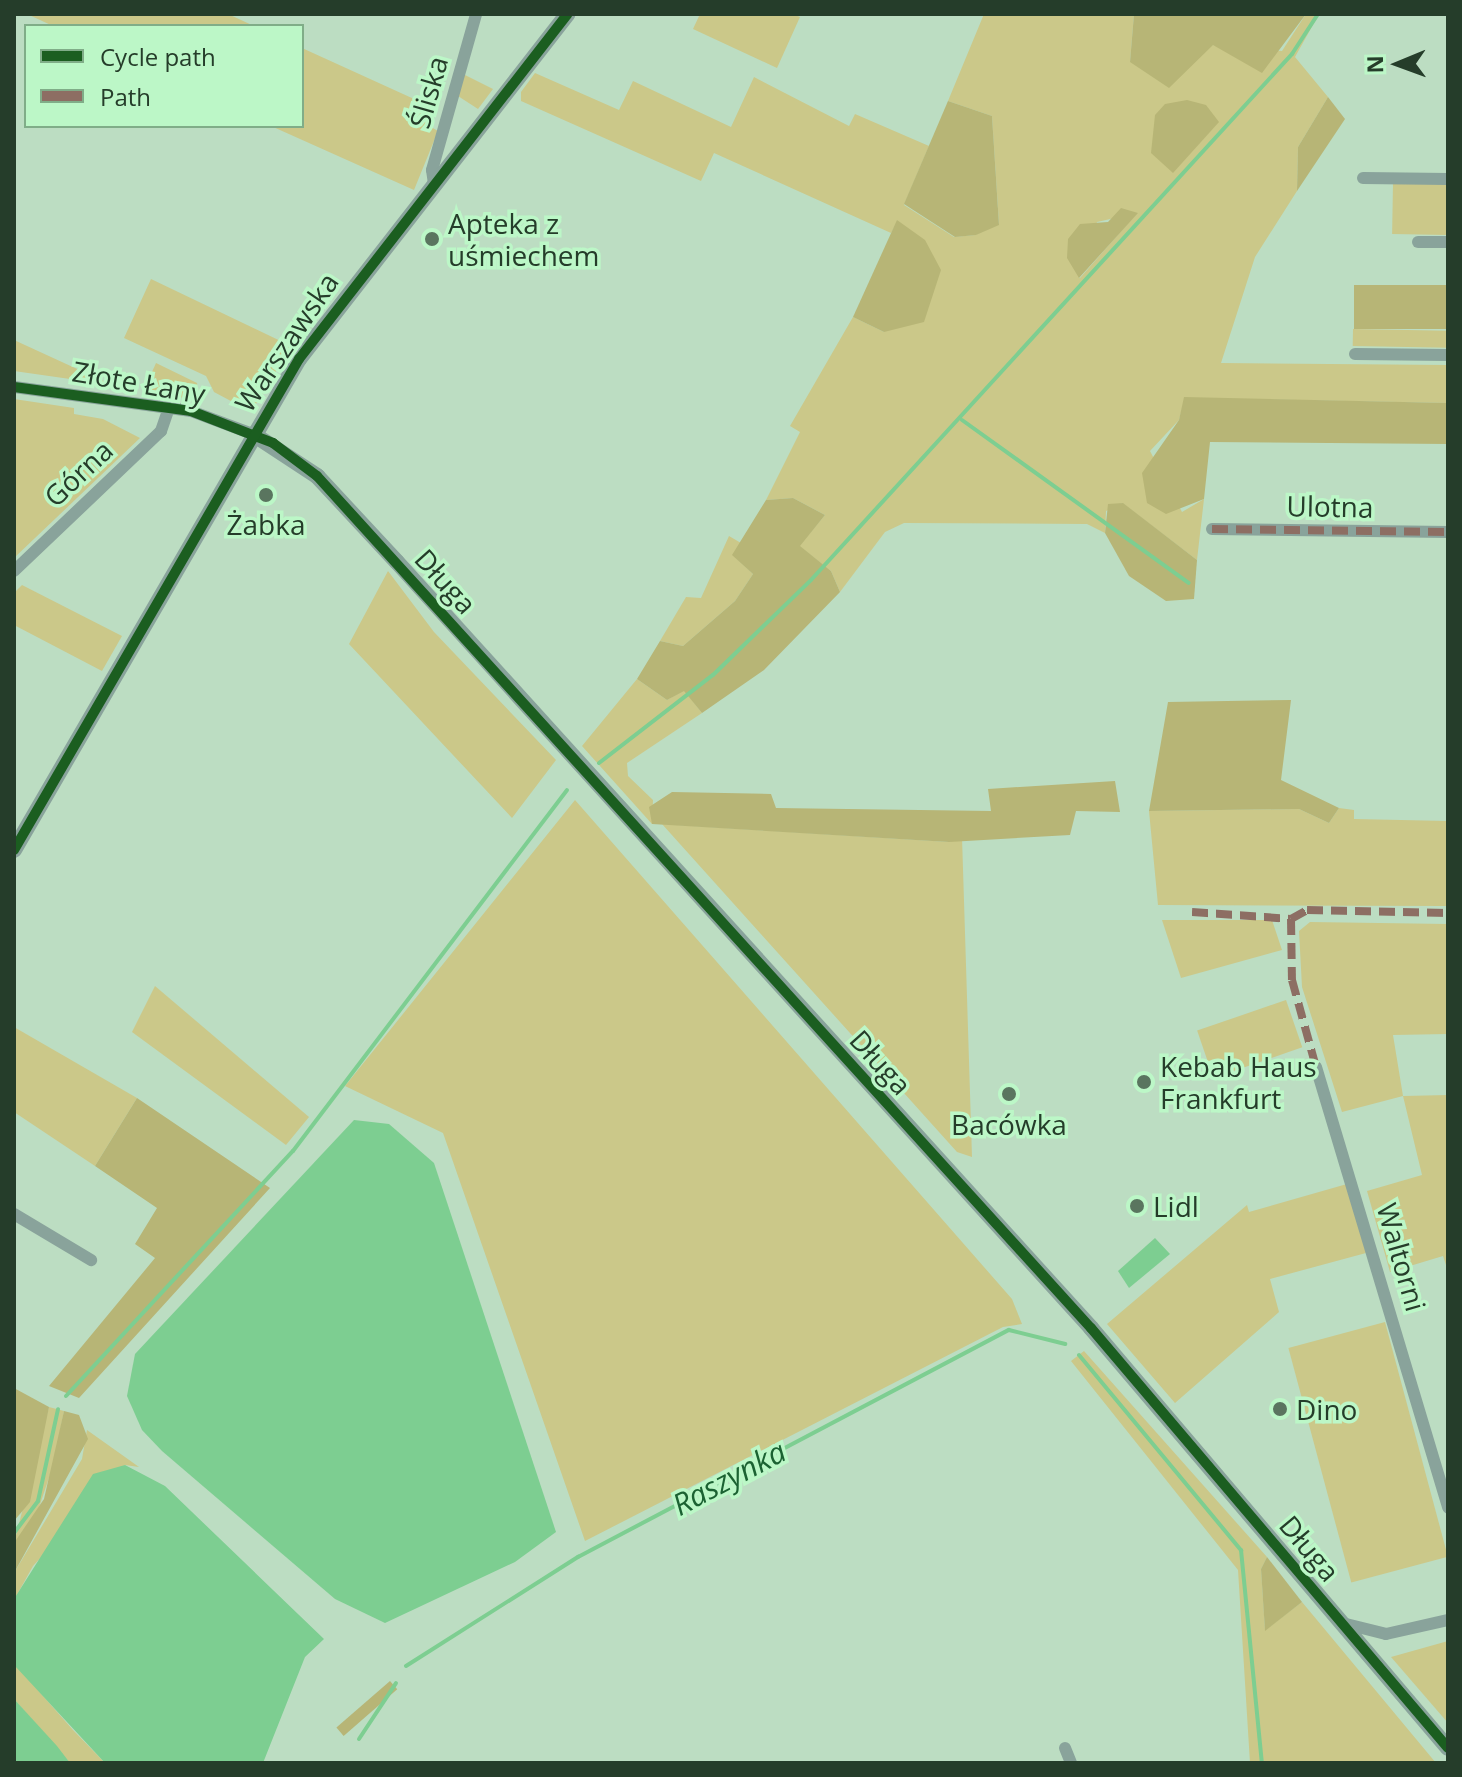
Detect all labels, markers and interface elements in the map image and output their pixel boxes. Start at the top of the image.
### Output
legend [24,24,304,128]
north arrow [1358,24,1438,104]
text: Cycle path [100,40,216,73]
street label: Śliska [402,52,454,132]
text: N [1359,55,1389,74]
text: Path [100,80,151,113]
place label: Apteka z uśmiechem [448,206,599,272]
marker: Apteka z uśmiechem [423,230,441,248]
street label: Warszawska [227,266,345,418]
street label: Złote Łany [70,354,208,410]
street label: Górna [37,433,119,513]
marker: Żabka [257,486,275,504]
street label: Ulotna [1286,488,1374,524]
place label: Żabka [227,507,305,541]
street label: Długa [408,542,484,620]
street label: Długa [843,1023,919,1101]
place label: Kebab Haus Frankfurt [1160,1049,1317,1115]
marker: Kebab Haus Frankfurt [1135,1073,1153,1091]
marker: Bacówka [1000,1085,1018,1103]
place label: Bacówka [951,1107,1067,1141]
place label: Lidl [1153,1189,1199,1223]
marker: Lidl [1128,1197,1146,1215]
street label: Waltorni [1371,1199,1433,1315]
place label: Dino [1296,1392,1357,1426]
marker: Dino [1271,1400,1289,1418]
water label: Raszynka [666,1433,792,1523]
street label: Długa [1273,1508,1347,1588]

